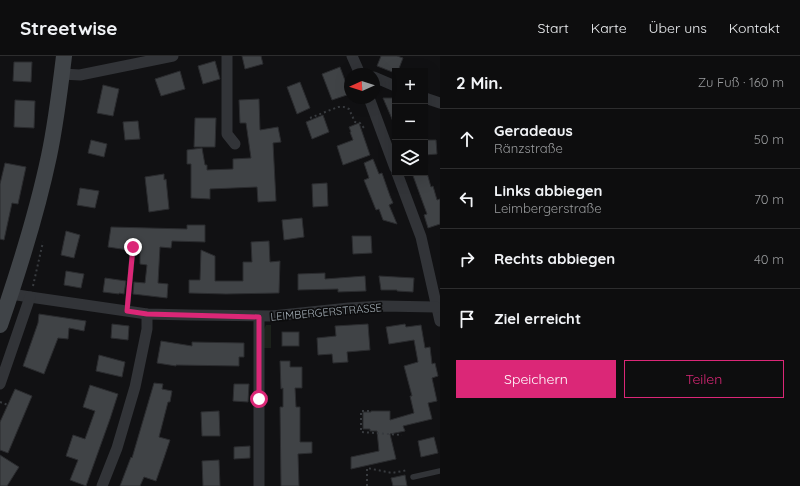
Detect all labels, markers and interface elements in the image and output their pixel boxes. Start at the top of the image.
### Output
text: Streetwise [20,16,117,40]
text: Start [537,19,569,37]
text: Karte [591,19,627,37]
text: Über uns [649,19,707,37]
text: Kontakt [729,19,780,37]
north arrow [344,68,380,104]
map controls [392,68,428,176]
button: + [392,68,428,104]
text: 2 Min. [456,72,503,93]
text: Zu Fuß · 160 m [698,74,784,90]
button: − [392,104,428,140]
text: Geradeaus [494,121,573,140]
icon: ahead [456,128,478,150]
text: 50 m [754,131,784,147]
button: layers [392,140,428,176]
text: Ränzstraße [494,140,563,156]
text: Links abbiegen [494,181,602,200]
icon: left [456,188,478,210]
text: 70 m [754,191,784,207]
text: Leimbergerstraße [494,200,602,216]
route end [124,238,142,256]
icon: right [456,248,478,270]
text: Rechts abbiegen [494,249,615,268]
text: 40 m [754,251,784,267]
street label: LEIMBERGERSTRASSE [270,300,382,324]
icon: arrive [456,308,478,330]
text: Ziel erreicht [494,309,581,328]
button: Speichern [456,360,616,398]
button: Teilen [624,360,784,398]
route start [250,390,268,408]

